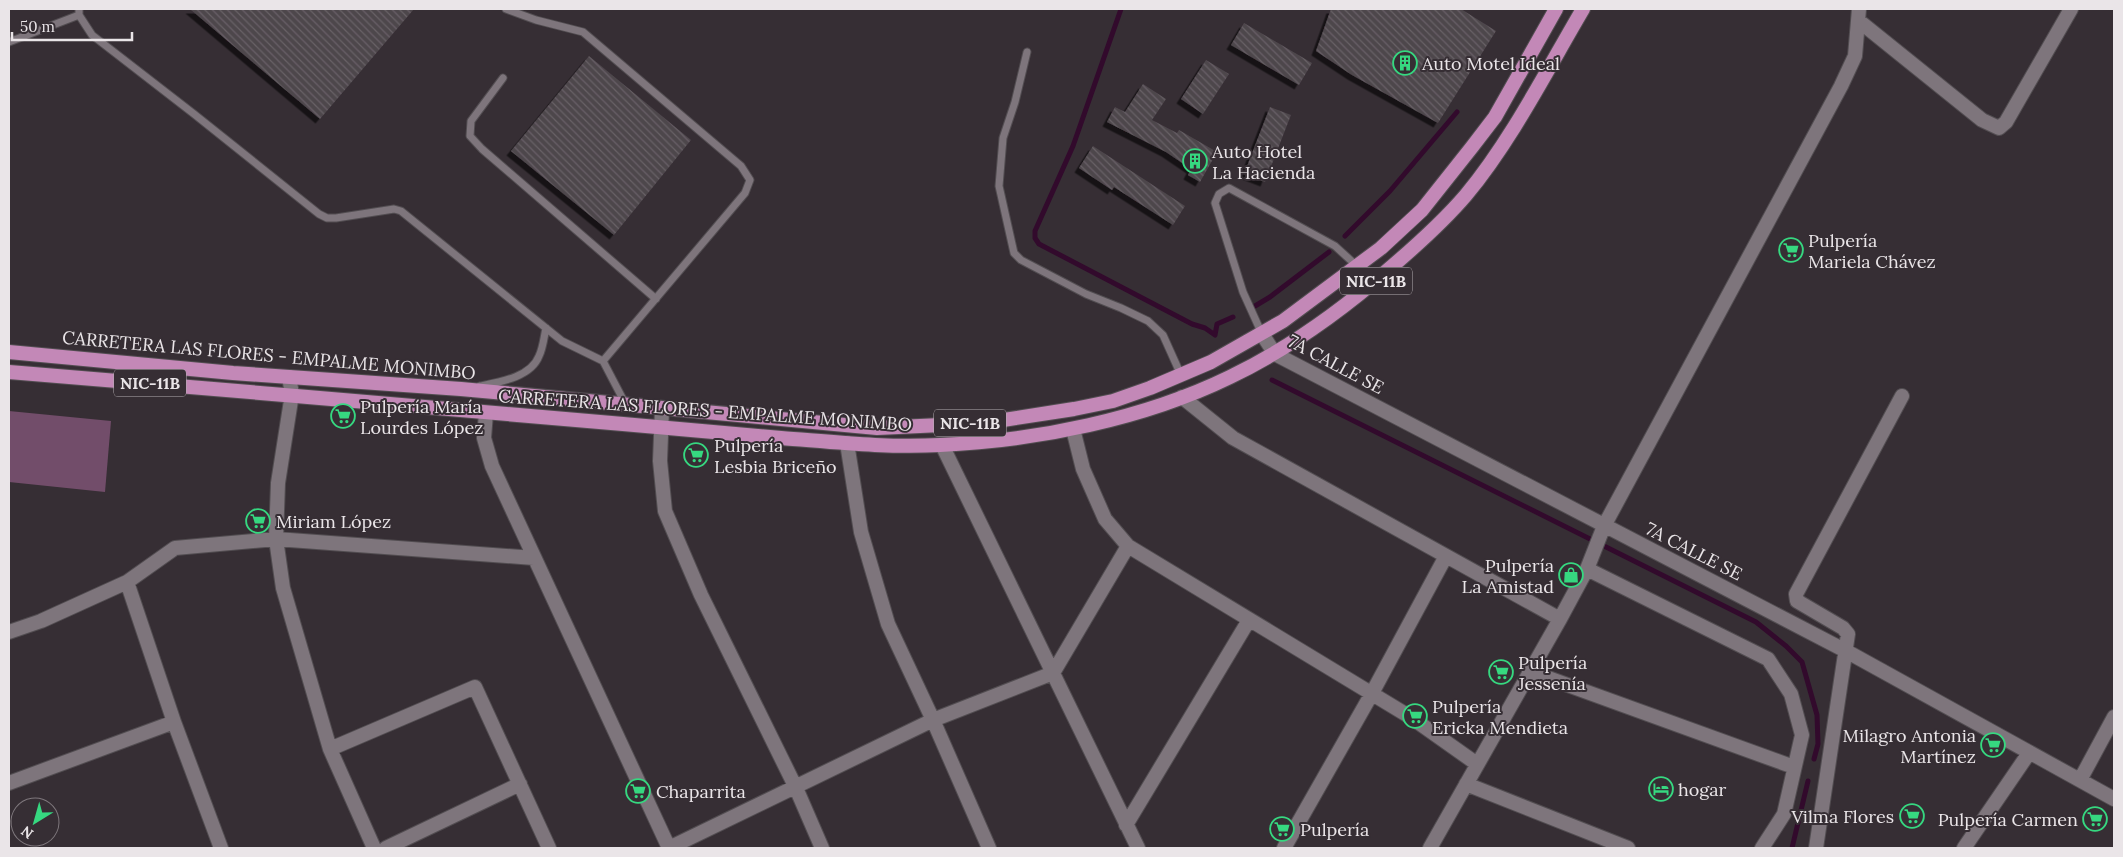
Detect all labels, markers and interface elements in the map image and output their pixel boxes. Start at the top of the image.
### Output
scale bar [12,10,132,42]
text: 50 m [20,17,55,36]
building icon: Auto Motel Ideal [1392,50,1418,76]
place label: Auto Motel Ideal [1421,52,1560,75]
place label: Auto Hotel La Hacienda [1211,140,1315,184]
building icon: Auto Hotel La Hacienda [1182,148,1208,174]
place label: Pulpería Mariela Chávez [1808,229,1936,273]
supermarket icon: Pulpería Mariela Chávez [1778,237,1804,263]
road number: NIC-11B [1340,268,1412,294]
street label: CARRETERA LAS FLORES - EMPALME MONIMBO [61,325,477,385]
street label: 7A CALLE SE [1284,329,1388,399]
road number: NIC-11B [114,369,186,396]
street label: CARRETERA LAS FLORES - EMPALME MONIMBO [497,384,913,436]
place label: Pulpería María Lourdes López [360,395,484,439]
supermarket icon: Pulpería María Lourdes López [330,403,356,429]
road number: NIC-11B [934,409,1006,436]
place label: Pulpería Lesbia Briceño [714,434,837,478]
supermarket icon: Pulpería Lesbia Briceño [683,442,709,468]
supermarket icon: Miriam López [245,508,271,534]
place label: Miriam López [276,510,391,533]
street label: 7A CALLE SE [1642,517,1746,585]
place label: Pulpería La Amistad [1461,554,1554,598]
shop icon: Pulpería La Amistad [1558,562,1584,588]
place label: Pulpería Jessenía [1517,651,1587,695]
supermarket icon: Pulpería Jessenía [1488,659,1514,685]
place label: Pulpería Ericka Mendieta [1432,695,1568,739]
supermarket icon: Pulpería Ericka Mendieta [1402,703,1428,729]
place label: Milagro Antonia Martínez [1843,724,1976,768]
supermarket icon: Milagro Antonia Martínez [1980,732,2006,758]
hotel icon: hogar [1648,776,1674,802]
supermarket icon: Chaparrita [625,778,651,804]
place label: hogar [1678,778,1727,801]
place label: Chaparrita [656,780,746,803]
north arrow [10,797,60,847]
supermarket icon: Vilma Flores [1899,803,1925,829]
place label: Vilma Flores [1790,805,1894,828]
supermarket icon: Pulpería Carmen [2082,806,2108,832]
place label: Pulpería Carmen [1938,808,2078,831]
supermarket icon: Pulpería [1269,816,1295,842]
place label: Pulpería [1300,818,1369,841]
text: N [17,822,37,843]

